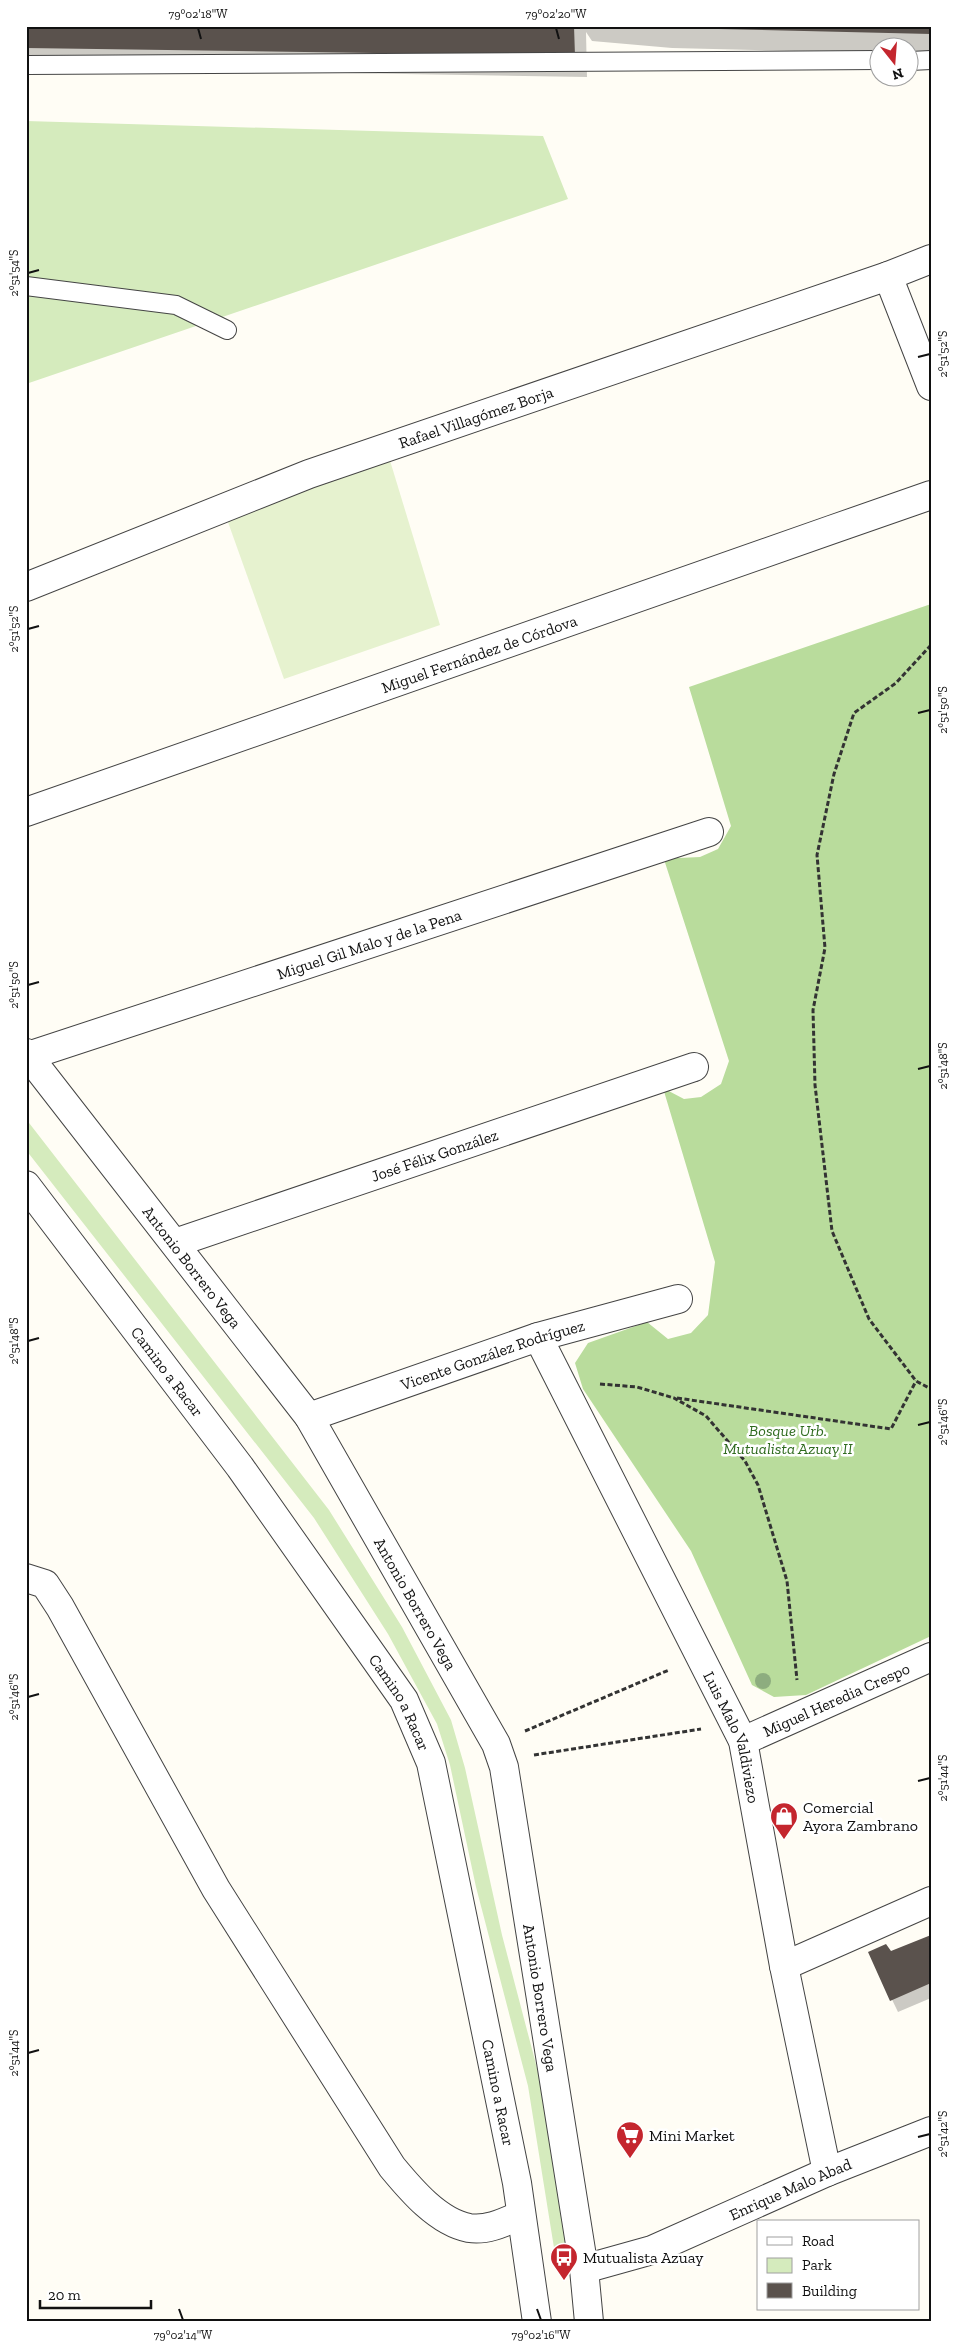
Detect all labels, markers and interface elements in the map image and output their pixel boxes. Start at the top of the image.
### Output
text: 79°02'18"W [169,7,228,21]
text: 79°02'20"W [526,7,587,21]
north arrow [870,38,920,88]
text: N [890,64,905,84]
text: 2°51'54"S [7,250,21,296]
text: 2°51'52"S [936,331,950,377]
street label: Rafael Villagómez Borja [396,382,556,452]
text: 2°51'52"S [7,606,21,652]
street label: Miguel Fernández de Córdova [379,610,580,697]
text: 2°51'50"S [936,686,950,734]
street label: Miguel Gil Malo y de la Pena [274,905,464,983]
text: 2°51'50"S [7,961,21,1009]
text: 2°51'48"S [936,1042,950,1090]
street label: José Félix González [368,1125,500,1185]
street label: Antonio Borrero Vega [139,1202,246,1332]
street label: Vicente González Rodríguez [397,1315,587,1394]
text: 2°51'48"S [7,1317,21,1365]
street label: Camino a Racar [127,1323,208,1420]
text: 2°51'46"S [936,1399,950,1445]
park label: Bosque Urb. Mutualista Azuay II [723,1421,853,1458]
street label: Antonio Borrero Vega [370,1534,461,1673]
street label: Camino a Racar [365,1650,434,1754]
street label: Miguel Heredia Crespo [760,1658,912,1740]
street label: Luis Malo Valdiviezo [700,1668,764,1805]
text: 2°51'46"S [7,1674,21,1720]
text: 2°51'44"S [936,1755,950,1801]
place label: Comercial Ayora Zambrano [803,1798,918,1835]
shop icon: Comercial Ayora Zambrano [769,1801,799,1840]
street label: Antonio Borrero Vega [520,1923,562,2074]
text: 2°51'44"S [7,2030,21,2076]
street label: Camino a Racar [478,2038,519,2148]
text: 2°51'42"S [936,2111,950,2157]
supermarket icon: Mini Market [615,2120,645,2159]
place label: Mini Market [649,2126,735,2145]
street label: Enrique Malo Abad [726,2154,854,2224]
legend [757,2220,920,2310]
text: Road [802,2232,835,2250]
bus stop icon: Mutualista Azuay [549,2242,579,2281]
place label: Mutualista Azuay [583,2248,704,2267]
text: Park [802,2256,832,2274]
scale bar [40,2278,151,2310]
text: Building [802,2282,857,2300]
text: 20 m [48,2286,81,2304]
text: 79°02'14"W [154,2328,213,2342]
text: 79°02'16"W [512,2328,571,2342]

